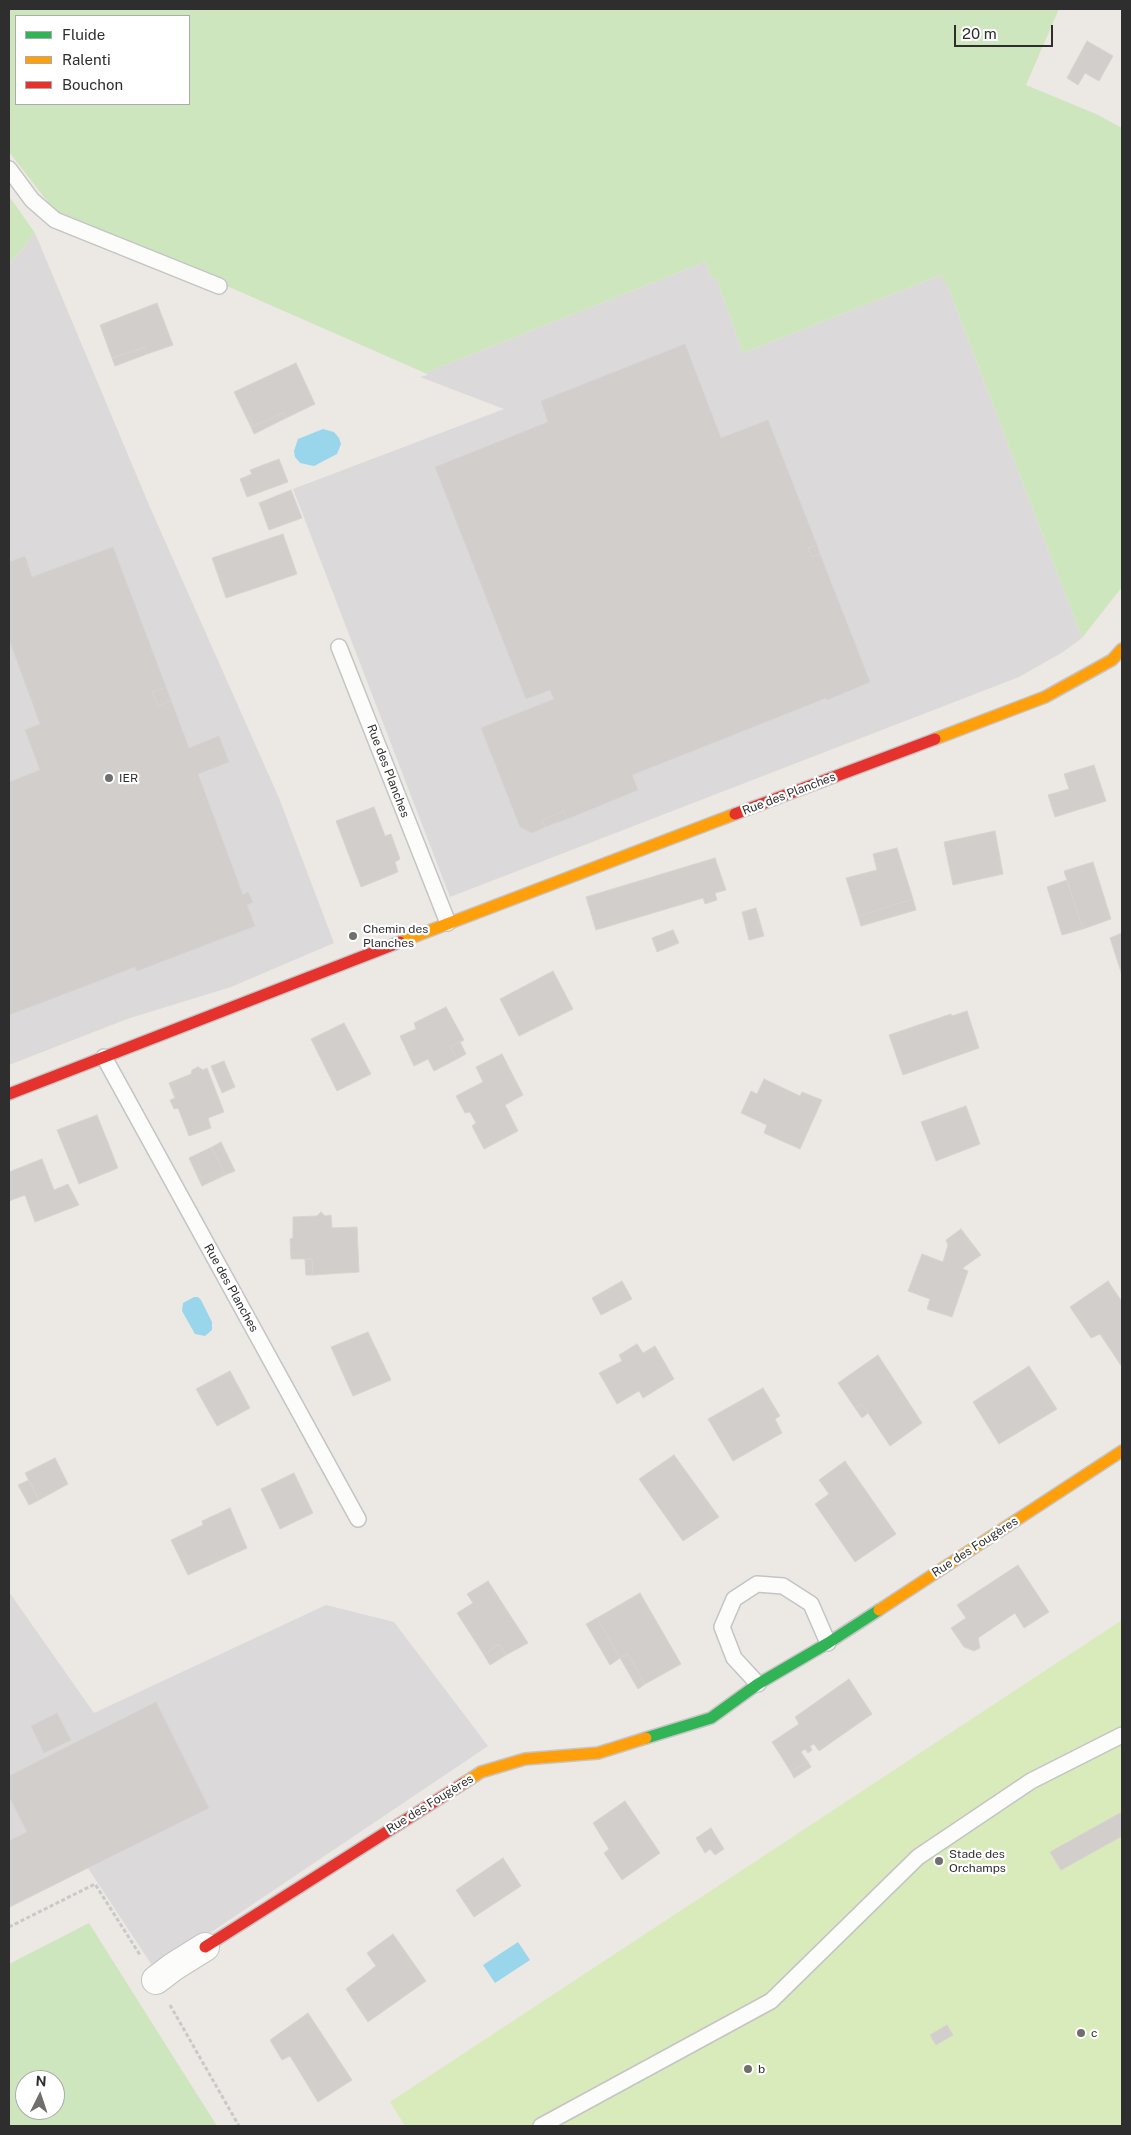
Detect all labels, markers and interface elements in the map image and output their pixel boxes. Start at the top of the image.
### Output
legend [15,15,190,105]
scale bar [956,15,1055,47]
text: 20 m [962,25,997,42]
text: Fluide [62,26,105,43]
text: Ralenti [62,51,111,68]
text: Bouchon [62,76,123,93]
street label: Rue des Planches [364,722,412,820]
street label: Rue des Planches [740,770,838,818]
place label: IER [119,771,138,785]
marker: IER [103,772,115,784]
place label: Chemin des Planches [363,922,428,950]
marker: Chemin des Planches [347,930,359,942]
street label: Rue des Planches [201,1241,261,1335]
street label: Rue des Fougères [929,1514,1021,1580]
street label: Rue des Fougères [384,1771,476,1837]
place label: Stade des Orchamps [949,1847,1006,1875]
marker: Stade des Orchamps [933,1855,945,1867]
place label: c [1091,2026,1098,2040]
marker: c [1075,2027,1087,2039]
place label: b [758,2062,765,2076]
marker: b [742,2063,754,2075]
north arrow [15,2070,65,2120]
text: N [35,2073,47,2089]

